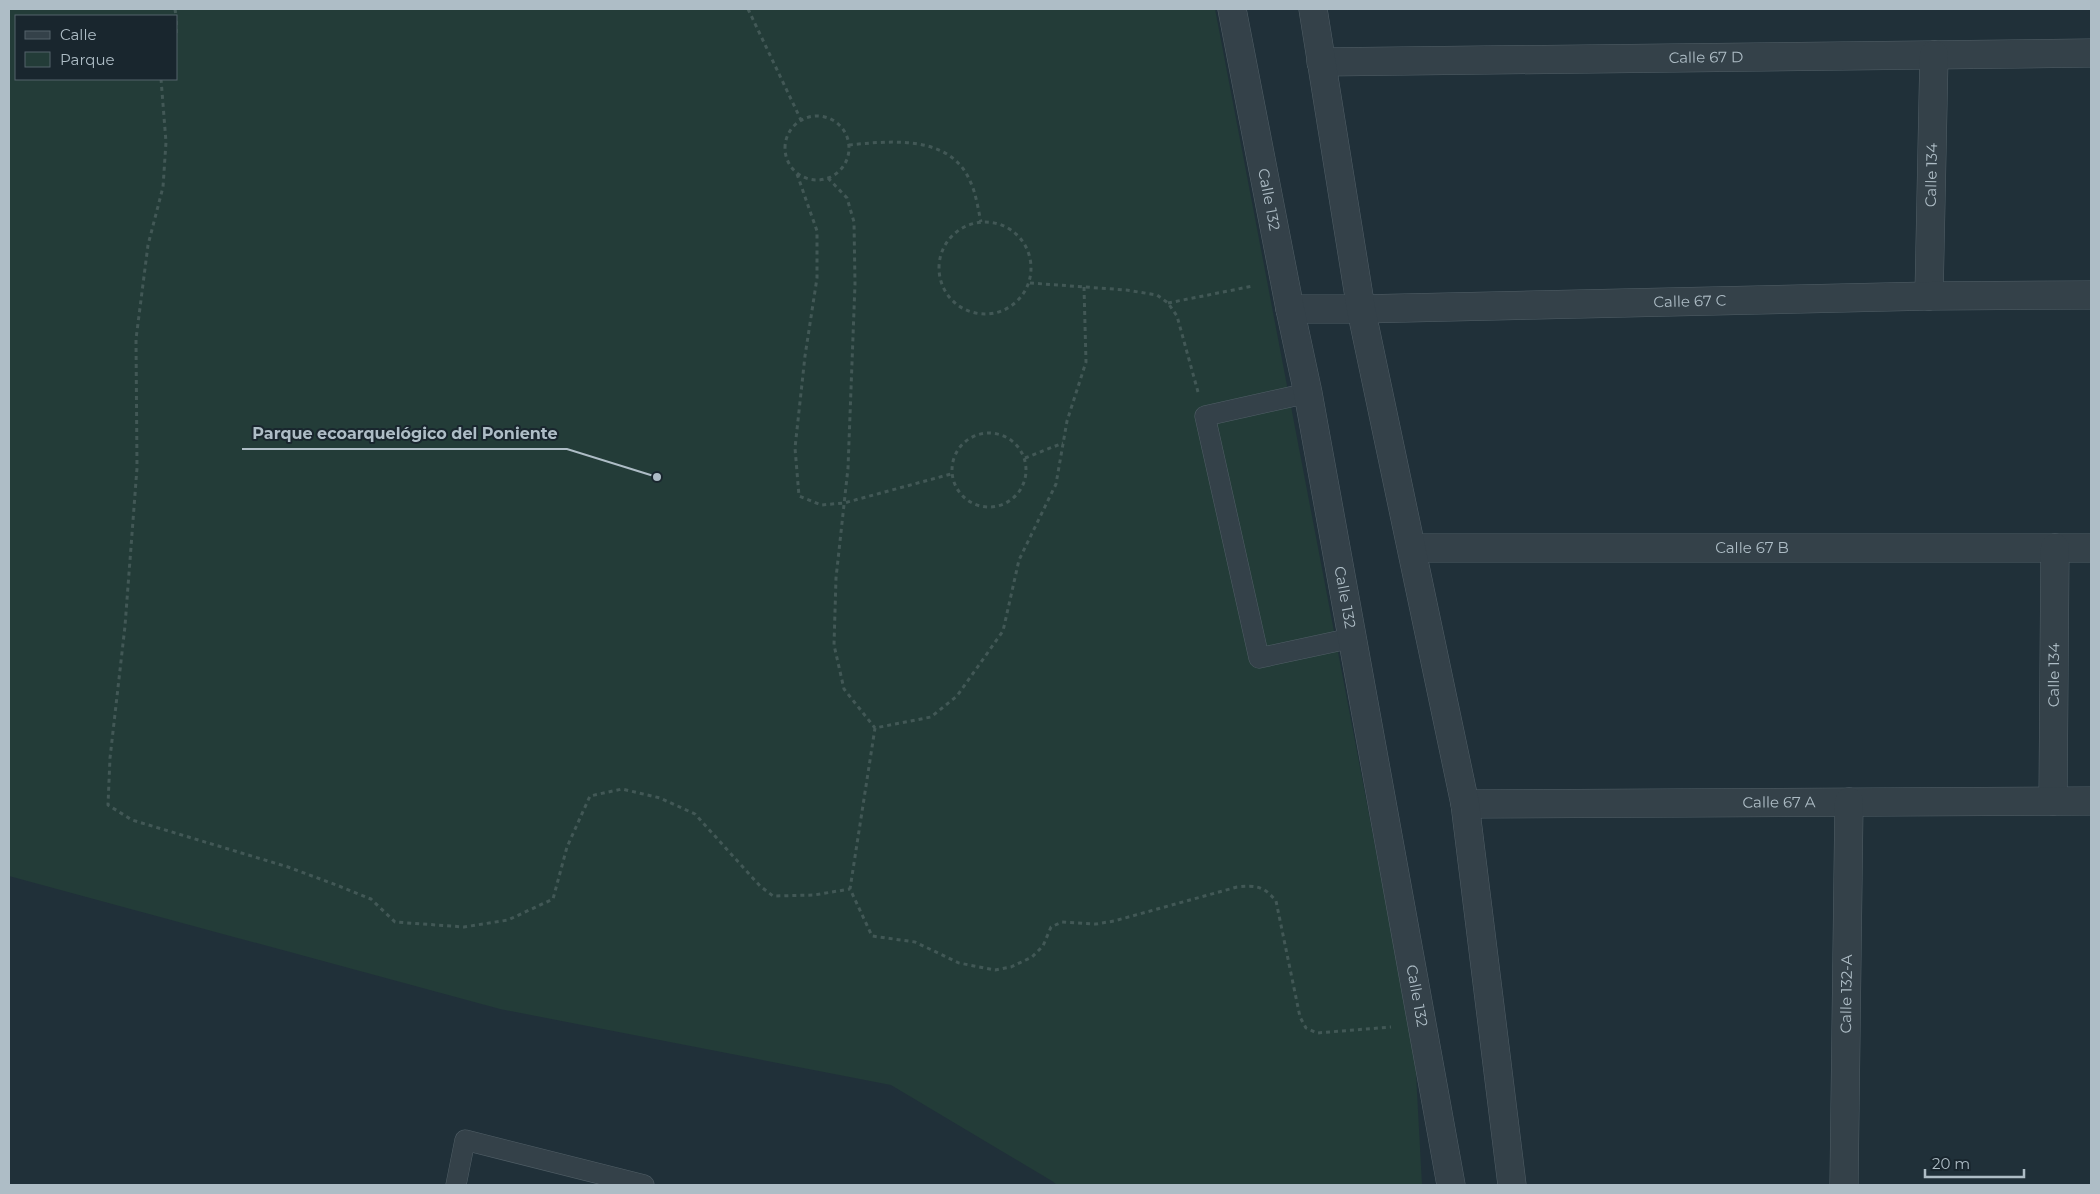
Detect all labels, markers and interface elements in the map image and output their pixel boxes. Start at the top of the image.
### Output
legend [15,15,178,80]
text: Calle [60,25,97,44]
street label: Calle 67 D [1669,47,1743,67]
text: Parque [60,50,115,69]
street label: Calle 134 [1921,143,1941,207]
street label: Calle 132 [1254,167,1285,232]
street label: Calle 67 C [1653,291,1727,311]
callout: Parque ecoarquelógico del Poniente [242,418,567,449]
text: Parque ecoarquelógico del Poniente [252,424,558,443]
street label: Calle 67 B [1715,538,1789,557]
street label: Calle 132 [1330,565,1360,630]
street label: Calle 134 [2044,643,2063,707]
street label: Calle 67 A [1742,792,1816,812]
street label: Calle 132-A [1836,954,1856,1034]
street label: Calle 132 [1402,963,1432,1028]
scale bar [1925,1146,2024,1178]
text: 20 m [1932,1154,1970,1173]

